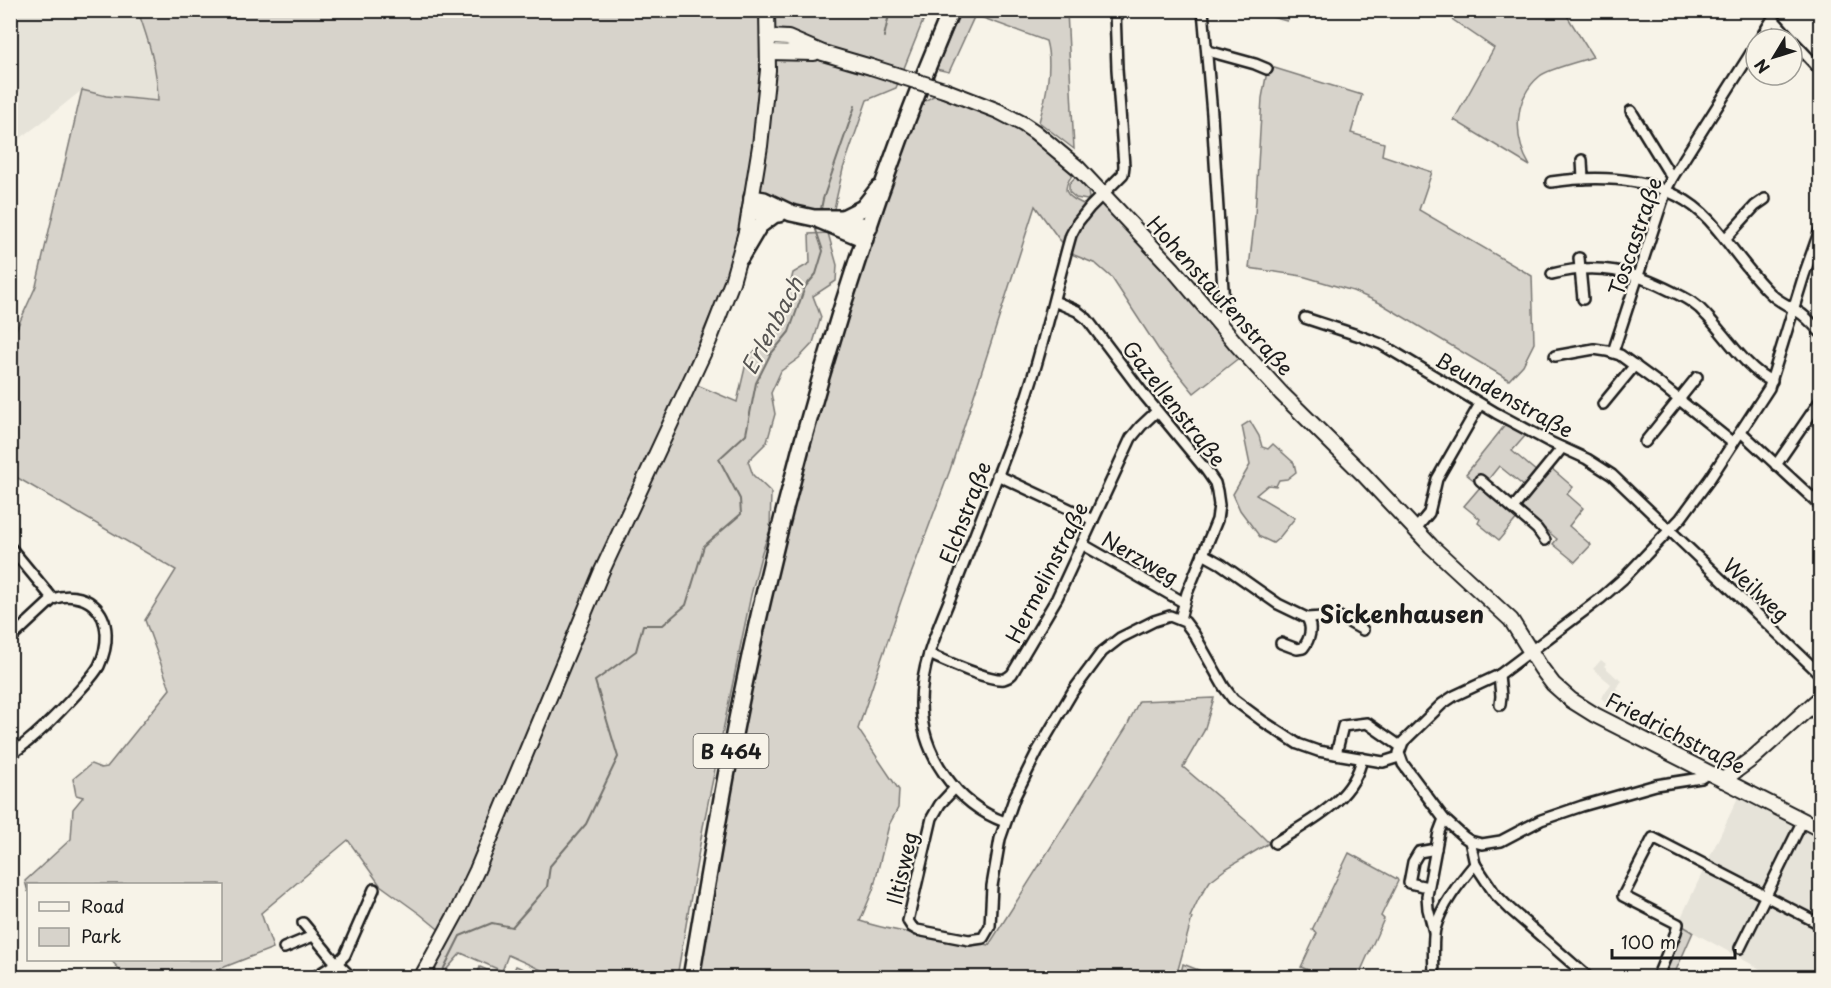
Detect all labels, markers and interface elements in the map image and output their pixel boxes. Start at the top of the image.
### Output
north arrow [1744,27,1804,87]
text: N [1748,54,1775,79]
street label: Toscastraße [1599,172,1669,300]
street label: Hohenstaufenstraße [1140,208,1302,382]
water label: Erlenbach [732,269,811,380]
street label: Gazellenstraße [1116,333,1234,473]
street label: Beundenstraße [1430,343,1580,445]
street label: Elchstraße [930,456,998,568]
street label: Hermelinstraße [997,496,1095,648]
street label: Nerzweg [1096,522,1186,592]
street label: Weilweg [1716,549,1798,629]
district label: Sickenhausen [1320,595,1484,631]
street label: Friedrichstraße [1601,683,1751,781]
road number: B 464 [694,734,768,768]
street label: Iltisweg [877,828,925,908]
legend [27,883,222,961]
text: Road [81,892,125,919]
text: Park [81,922,121,949]
scale bar [1612,922,1735,960]
text: 100 m [1621,928,1676,955]

